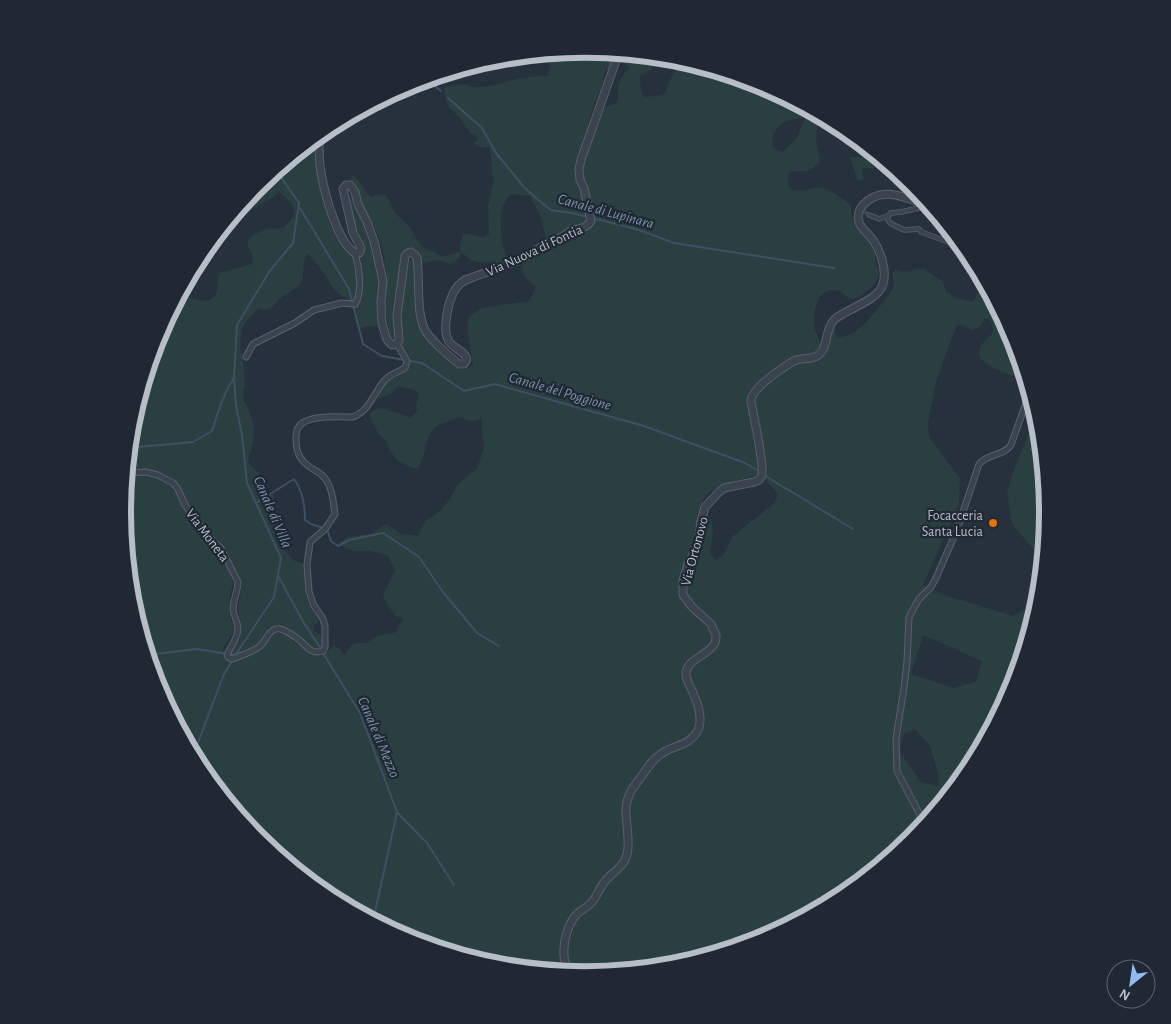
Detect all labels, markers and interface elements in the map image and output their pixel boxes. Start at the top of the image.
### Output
water label: Canale di Lupinara [556,191,656,232]
street label: Via Nuova di Fontia [484,222,585,279]
water label: Canale del Poggione [507,370,613,413]
water label: Canale di Villa [251,474,294,550]
street label: Via Moneta [183,507,232,565]
place label: Focacceria Santa Lucia [922,509,984,539]
street label: Via Ortonovo [679,515,711,587]
marker: Focacceria Santa Lucia [987,517,999,529]
water label: Canale di Mezzo [355,695,402,780]
north arrow [1106,959,1156,1009]
text: N [1117,986,1133,1003]

